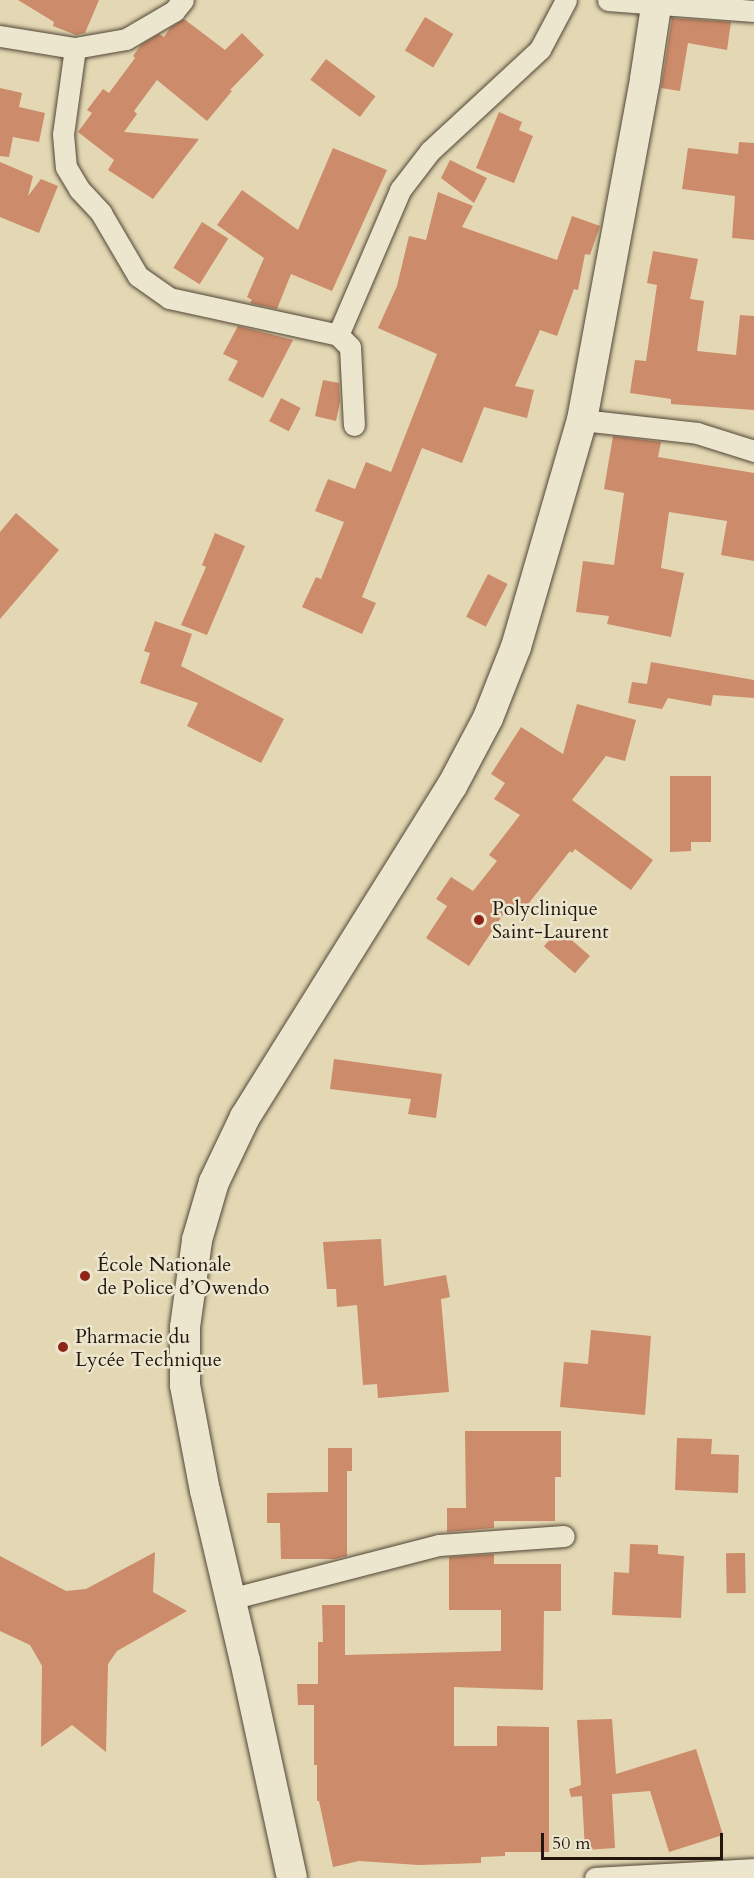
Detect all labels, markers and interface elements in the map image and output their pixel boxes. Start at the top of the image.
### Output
place label: Polyclinique Saint-Laurent [492,897,609,944]
marker: Polyclinique Saint-Laurent [470,911,488,929]
place label: École Nationale de Police d’Owendo [97,1252,269,1299]
marker: École Nationale de Police d’Owendo [78,1269,92,1283]
place label: Pharmacie du Lycée Technique [75,1324,222,1371]
marker: Pharmacie du Lycée Technique [56,1340,70,1354]
scale bar [544,1821,726,1859]
text: 50 m [552,1831,591,1856]

